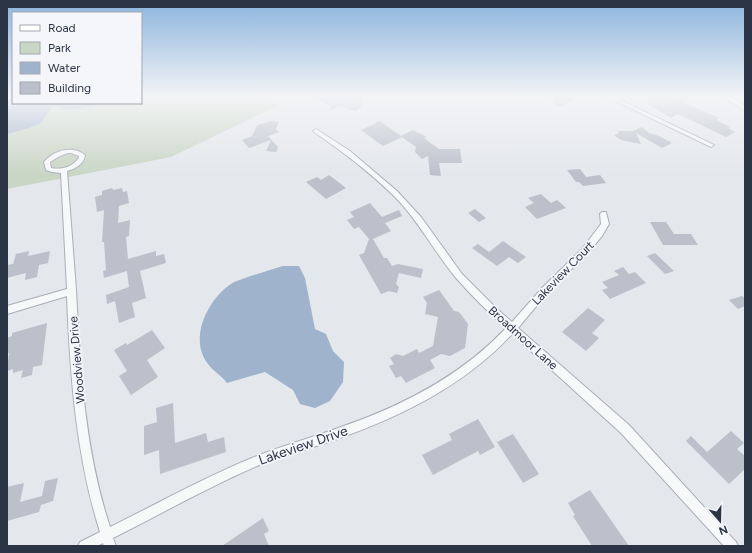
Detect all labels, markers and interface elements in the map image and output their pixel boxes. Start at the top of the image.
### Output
legend [12,12,142,104]
text: Road [48,21,76,35]
text: Park [48,41,71,55]
text: Water [48,61,80,75]
text: Building [48,81,91,95]
street label: Lakeview Court [529,238,597,308]
street label: Broadmoor Lane [486,303,561,373]
street label: Woodview Drive [66,315,88,404]
street label: Lakeview Drive [256,422,350,469]
north arrow [700,501,740,541]
text: N [717,522,729,537]

